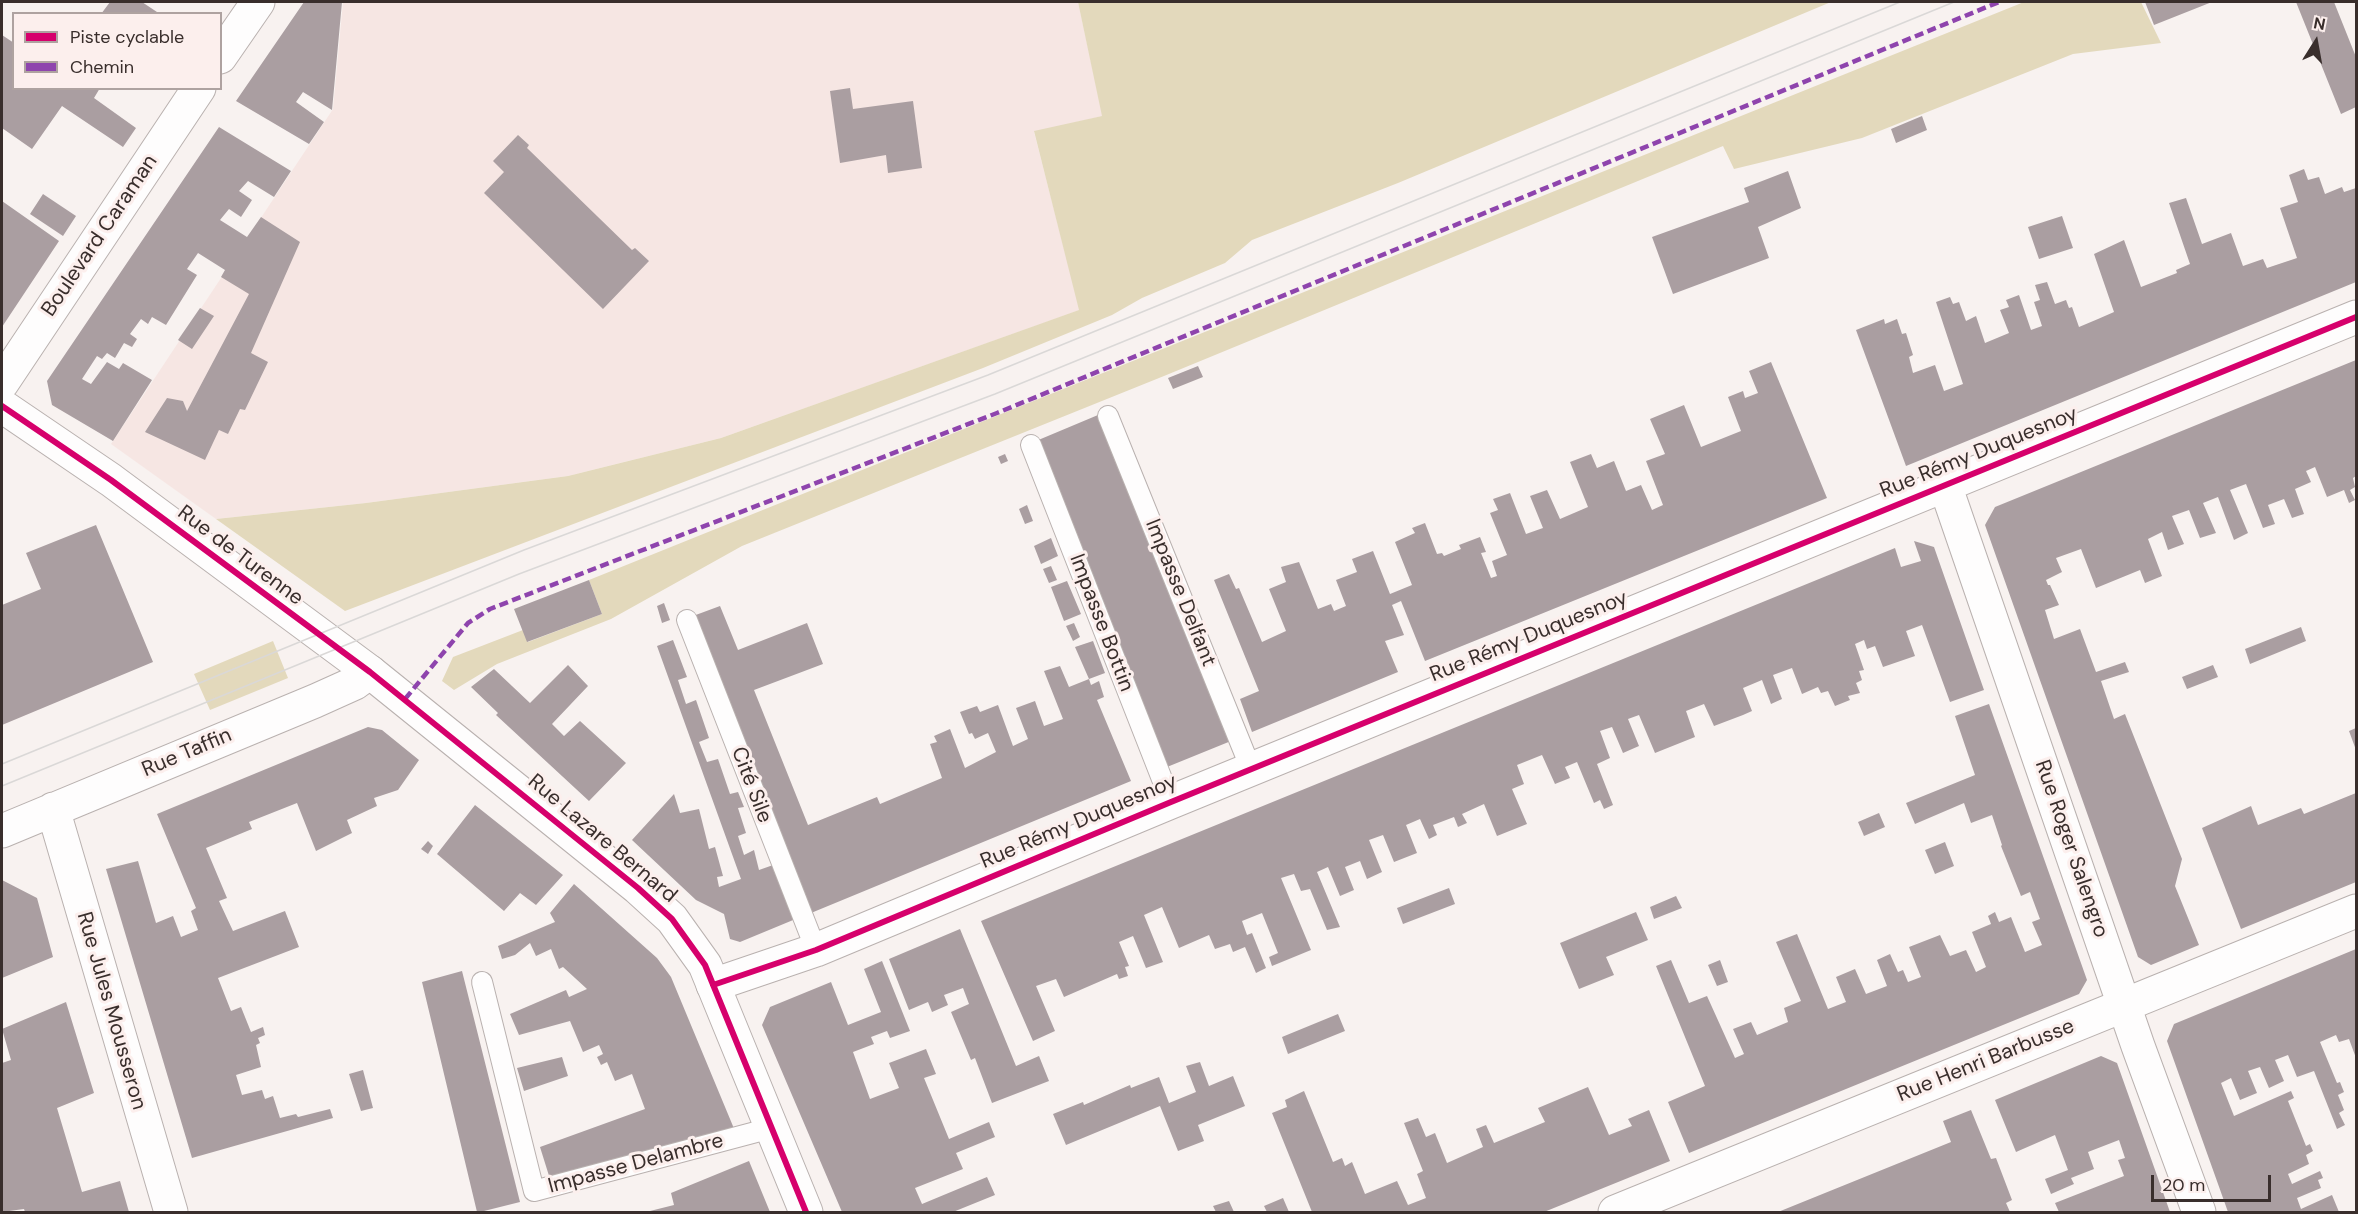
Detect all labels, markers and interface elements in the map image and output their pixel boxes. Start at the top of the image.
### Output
legend [12,12,222,90]
north arrow [2286,12,2346,72]
text: N [2312,12,2327,35]
text: Piste cyclable [70,25,184,49]
text: Chemin [70,55,134,79]
street label: Boulevard Caraman [37,150,163,322]
street label: Rue Rémy Duquesnoy [1876,402,2082,504]
street label: Rue de Turenne [172,501,308,611]
street label: Impasse Delfant [1139,516,1221,670]
street label: Impasse Bottin [1063,551,1139,695]
street label: Rue Rémy Duquesnoy [1426,586,1632,688]
street label: Rue Taffin [138,723,236,783]
street label: Cité Sile [725,743,777,827]
street label: Rue Roger Salengro [2029,757,2113,941]
street label: Rue Lazare Bernard [522,769,682,909]
street label: Rue Rémy Duquesnoy [977,769,1181,875]
street label: Rue Jules Mousseron [71,909,151,1113]
street label: Rue Henri Barbusse [1894,1014,2078,1108]
street label: Impasse Delambre [546,1128,726,1200]
scale bar [2154,1163,2274,1201]
text: 20 m [2162,1173,2205,1197]

